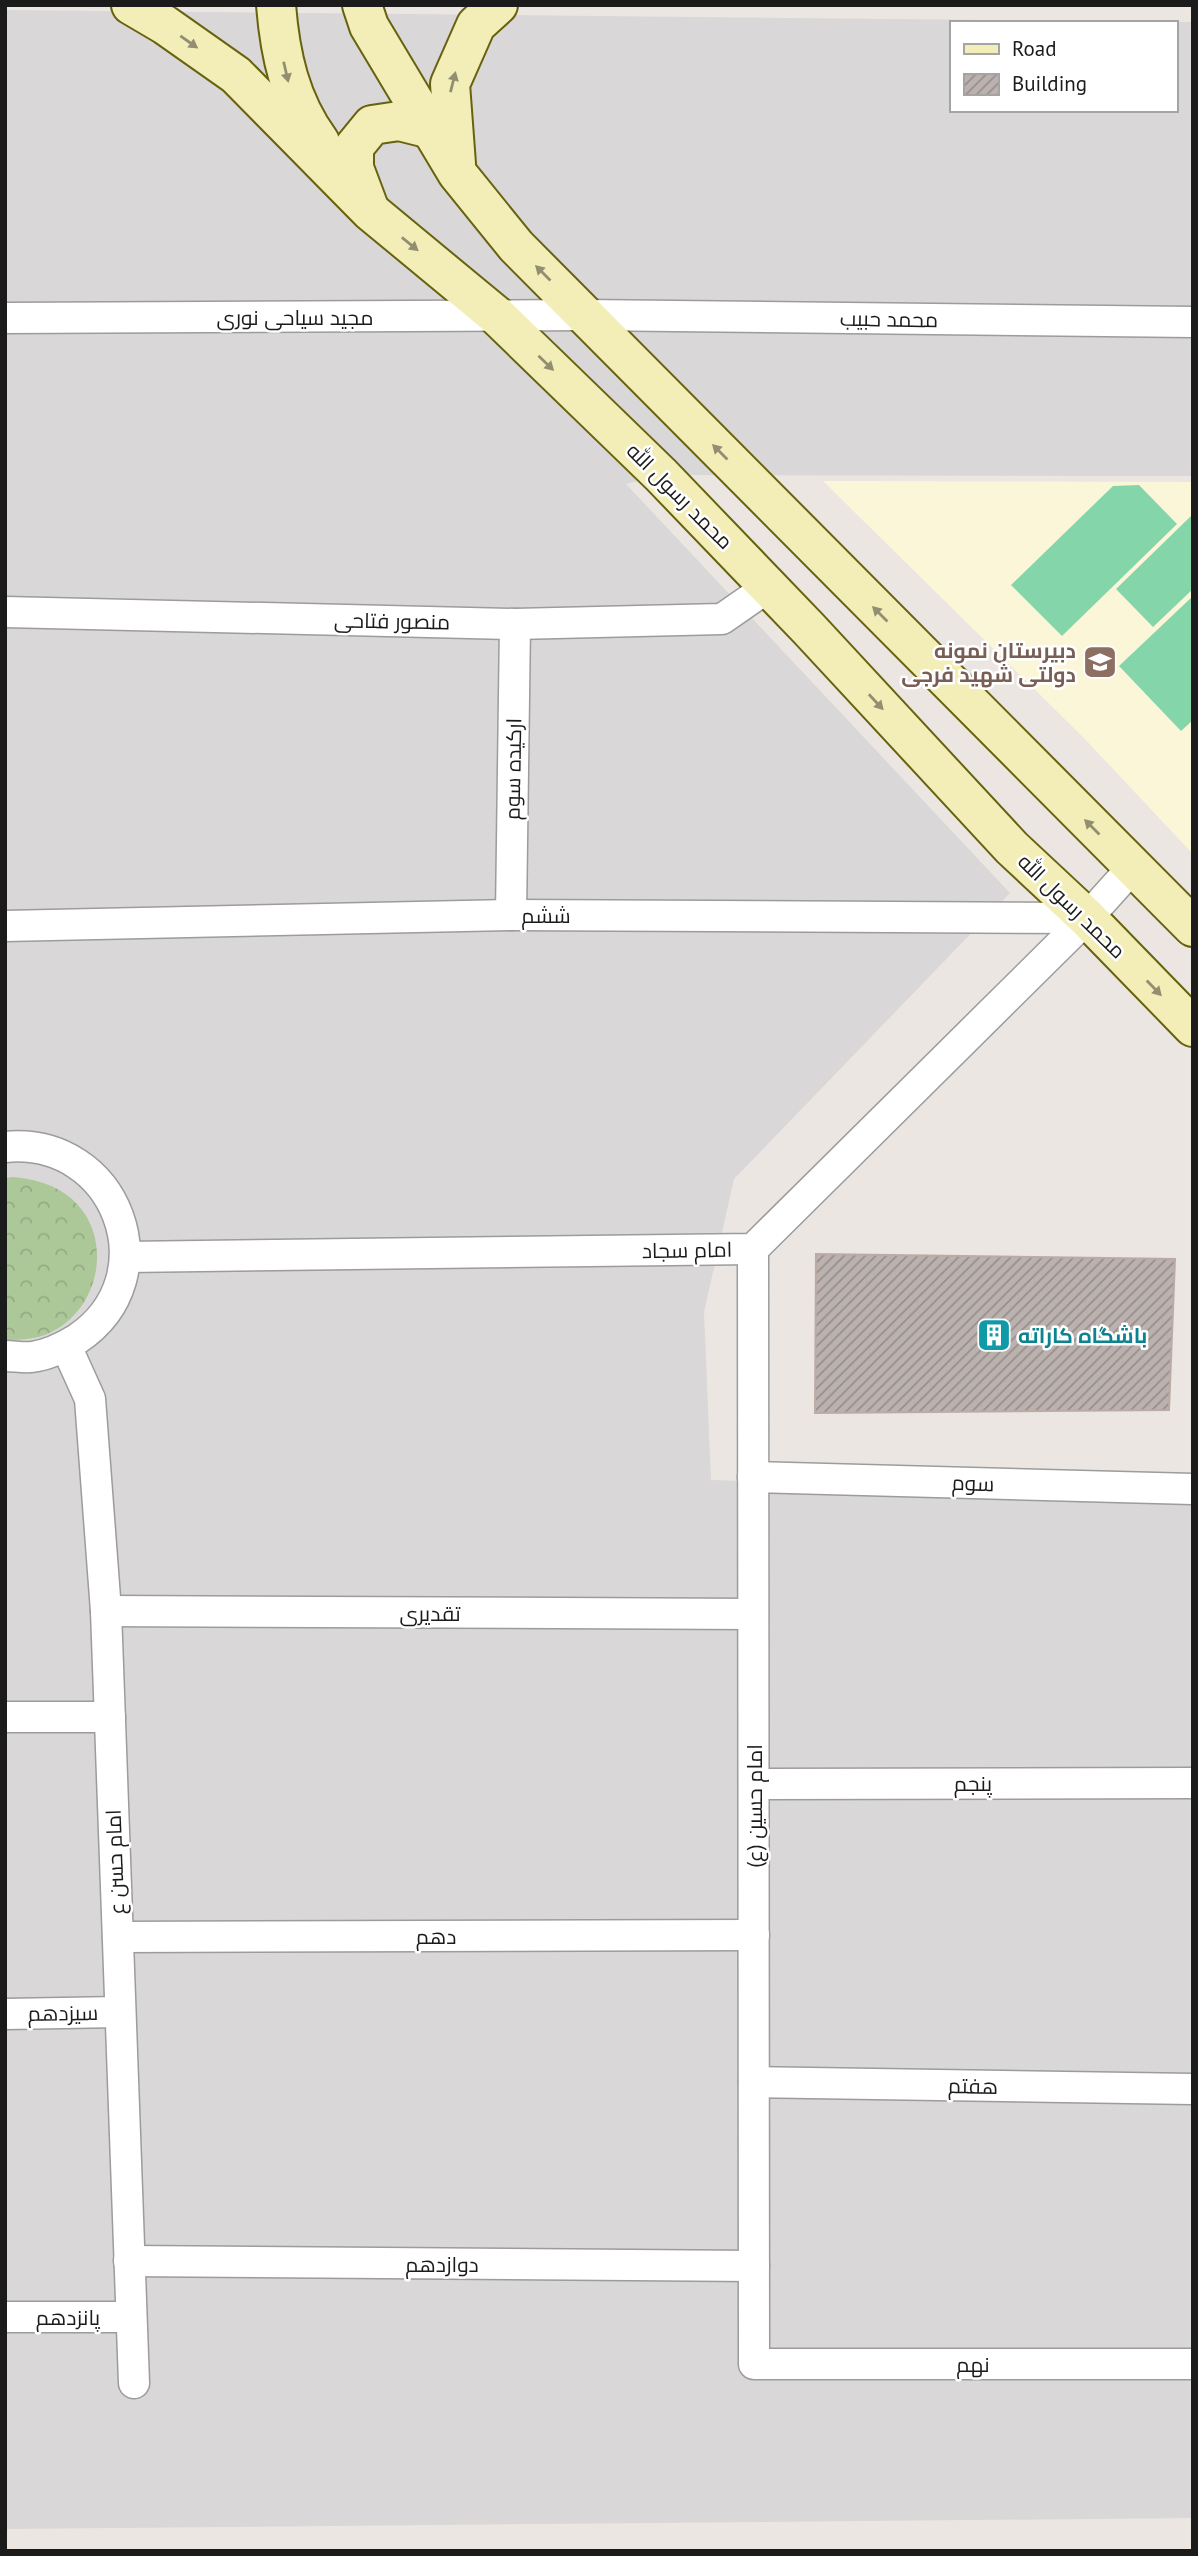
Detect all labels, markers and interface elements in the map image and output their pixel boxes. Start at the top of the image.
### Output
legend [950,21,1177,112]
one-way arrow [180,35,198,49]
text: Road [1012,35,1056,62]
one-way arrow [281,62,292,84]
one-way arrow [448,70,459,92]
text: Building [1012,70,1087,97]
one-way arrow [401,237,419,252]
one-way arrow [535,265,551,282]
street label: مجید سیاحی نوری [217,304,373,331]
street label: محمد حبیب [840,305,938,333]
one-way arrow [537,355,554,371]
street label: محمد رسول الله [621,437,739,555]
one-way arrow [713,444,729,461]
one-way arrow [872,605,889,622]
street label: منصور فتاحی [334,606,450,636]
place label: دبیرستان نمونه دولتی شهید فرجی [901,637,1076,688]
school or university icon: دبیرستان نمونه دولتی شهید فرجی [1081,643,1119,681]
one-way arrow [868,693,884,711]
street label: ارکیده سوم [499,718,528,820]
one-way arrow [1084,820,1101,836]
street label: محمد رسول الله [1012,848,1132,964]
street label: ششم [521,902,571,930]
one-way arrow [1146,979,1163,996]
street label: امام سجاد [642,1236,732,1265]
building icon: باشگاه کاراته [975,1316,1013,1354]
place label: باشگاه کاراته [1018,1322,1147,1349]
street label: سوم [951,1469,995,1498]
street label: تقدیری [400,1600,461,1627]
street label: امام حسین (ع) [741,1744,769,1868]
street label: پنجم [954,1770,993,1798]
street label: امام حسن ع [100,1809,131,1915]
street label: دهم [416,1923,456,1951]
street label: سیزدهم [27,1999,99,2028]
street label: هفتم [948,2072,998,2101]
street label: دوازدهم [405,2251,479,2279]
street label: پانزدهم [36,2304,101,2332]
street label: نهم [956,2351,990,2379]

